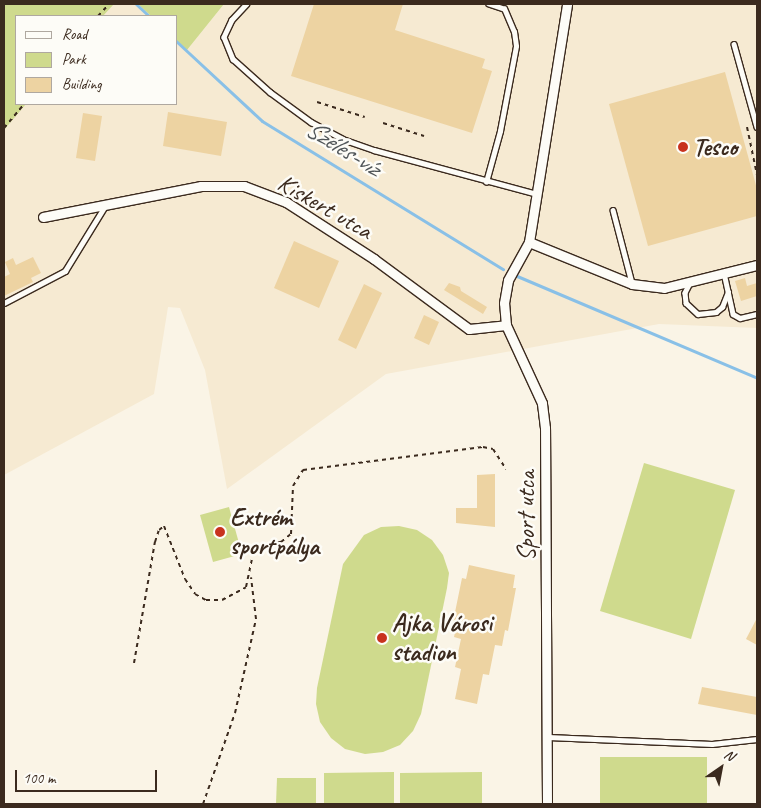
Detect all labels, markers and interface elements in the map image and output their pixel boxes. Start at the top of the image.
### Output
legend [15,15,178,105]
text: Road [62,25,87,44]
text: Park [62,50,86,69]
text: Building [62,75,101,94]
water label: Széles-víz [300,113,386,183]
place label: Tesco [693,132,737,162]
marker: Tesco [677,141,689,153]
street label: Kiskert utca [273,168,377,246]
street label: Sport utca [511,471,541,561]
place label: Extrém sportpálya [230,503,319,562]
marker: Extrém sportpálya [214,526,226,538]
place label: Ajka Városi stadion [392,609,492,668]
marker: Ajka Városi stadion [376,632,388,644]
north arrow [696,743,746,793]
text: N [721,746,738,764]
scale bar [18,760,160,792]
text: 100 m [23,769,55,788]

